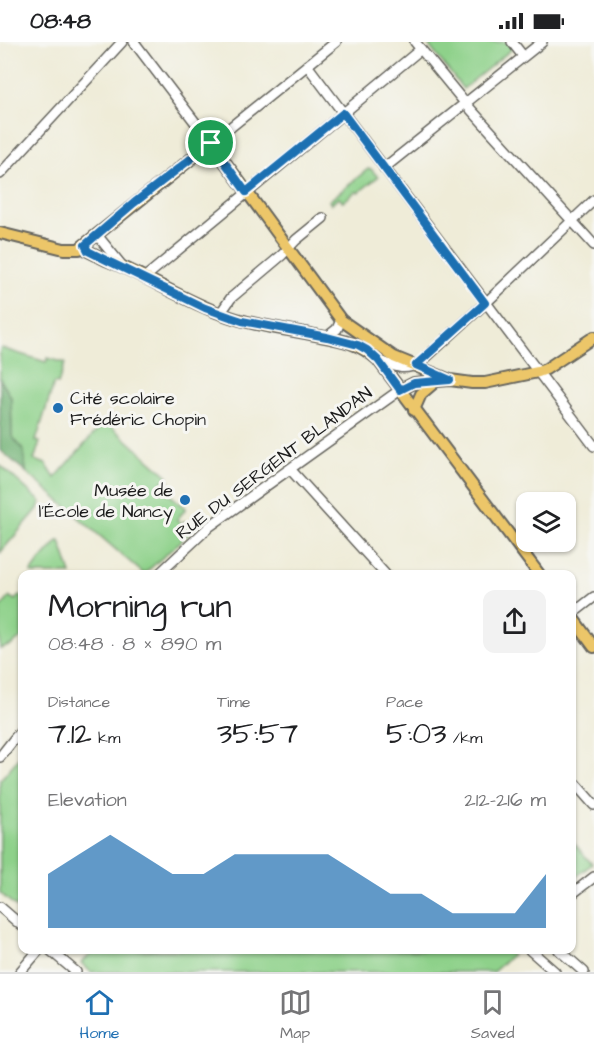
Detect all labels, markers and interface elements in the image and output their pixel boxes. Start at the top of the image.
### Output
text: 08:48 [30,6,91,37]
pin [185,117,236,168]
icon: arrive [194,126,227,159]
street label: RUE DU SERGENT BLANDAN [171,381,377,545]
place label: Cité scolaire Frédéric Chopin [70,386,206,432]
marker: Cité scolaire Frédéric Chopin [51,401,65,415]
place label: Musée de l'École de Nancy [38,478,173,525]
map controls [516,492,576,552]
button: layers [516,492,576,552]
marker: Musée de l'École de Nancy [178,493,192,507]
text: Morning run [48,584,232,630]
button: share [483,590,546,653]
text: 08:48 · 8 × 890 m [48,630,221,658]
text: Distance [48,691,110,713]
text: Time [217,691,251,713]
text: Pace [386,691,423,713]
text: 7.12 [48,713,92,755]
text: 35:57 [217,713,298,755]
text: 5:03 [386,713,446,755]
text: km [92,727,120,749]
text: /km [446,727,482,749]
text: Elevation [48,786,127,814]
text: 212–216 m [464,786,546,814]
tab: Home [80,986,119,1044]
tab: Map [279,986,312,1044]
tab: Saved [471,986,514,1044]

